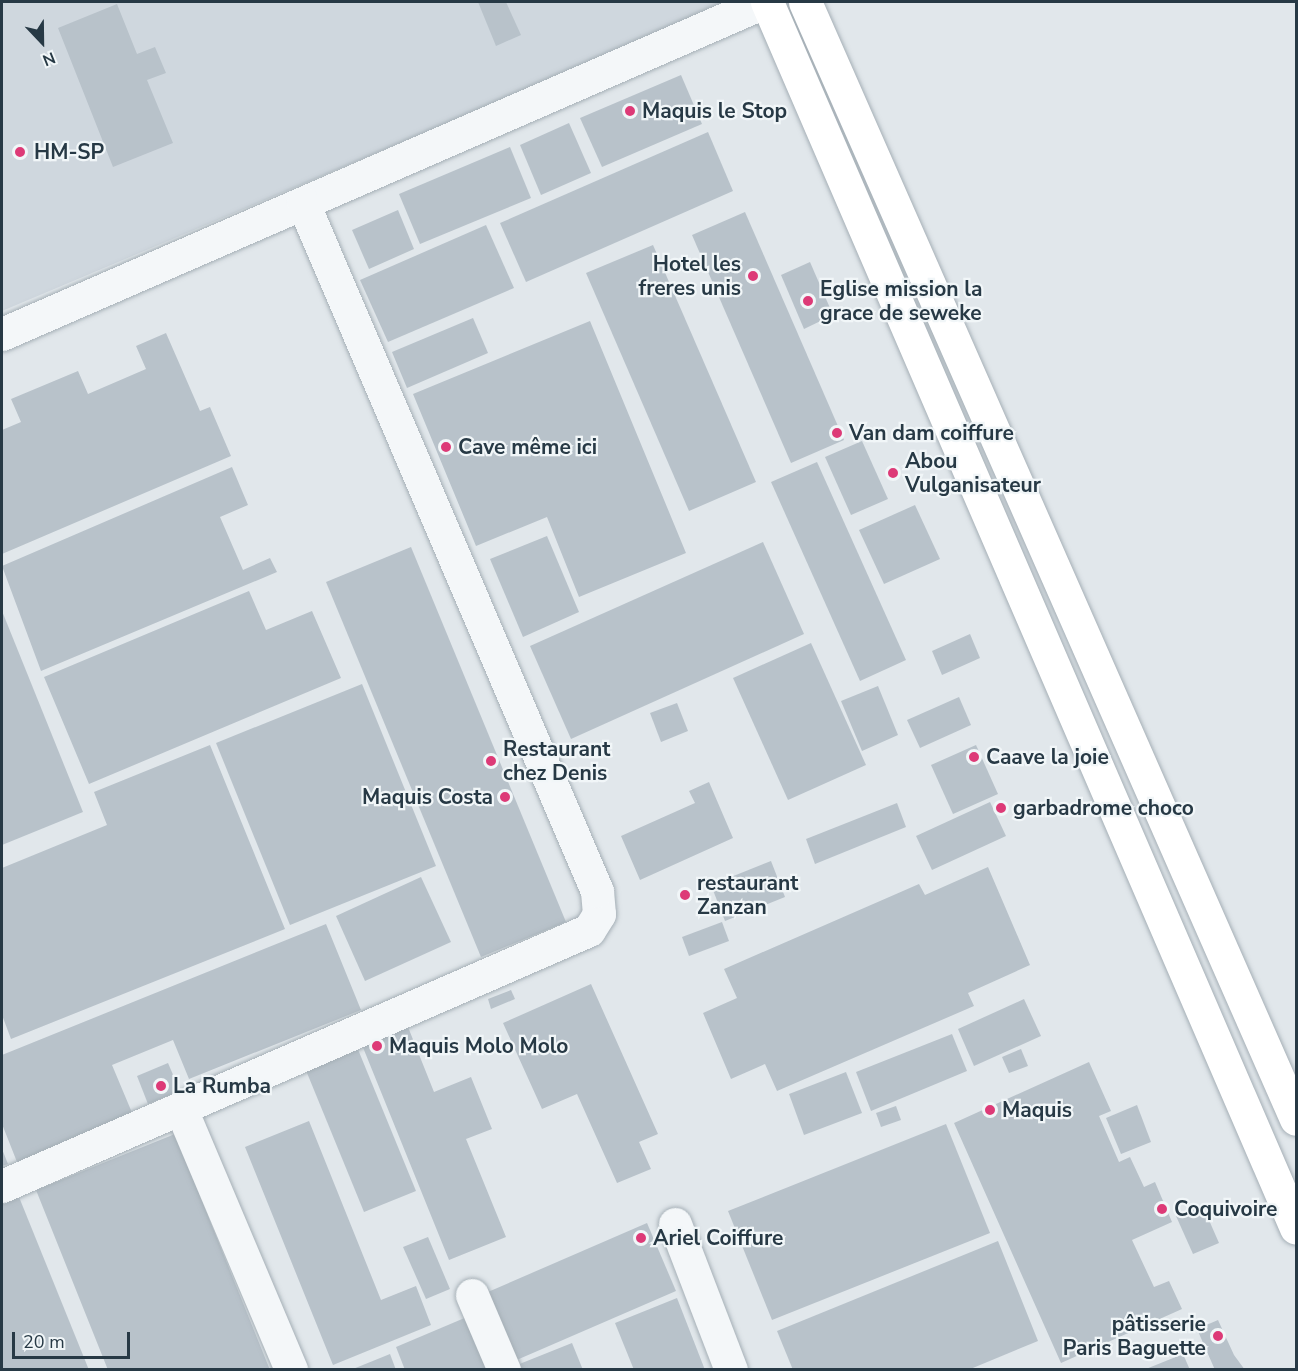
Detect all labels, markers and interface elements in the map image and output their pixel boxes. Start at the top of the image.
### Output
north arrow [12,12,72,72]
text: N [39,46,58,71]
place label: Maquis le Stop [642,98,787,124]
marker: Maquis le Stop [623,104,637,118]
place label: HM-SP [34,139,104,165]
marker: HM-SP [11,143,29,161]
place label: Hotel les freres unis [638,251,741,301]
marker: Hotel les freres unis [746,269,760,283]
place label: Eglise mission la grace de seweke [820,276,982,326]
marker: Eglise mission la grace de seweke [801,294,815,308]
place label: Van dam coiffure [849,420,1014,446]
marker: Van dam coiffure [830,426,844,440]
place label: Cave même ici [458,434,597,460]
marker: Cave même ici [439,440,453,454]
place label: Abou Vulganisateur [905,448,1041,498]
marker: Abou Vulganisateur [886,466,900,480]
place label: Restaurant chez Denis [503,736,610,786]
place label: Caave la joie [986,744,1109,770]
marker: Caave la joie [967,750,981,764]
marker: Restaurant chez Denis [484,754,498,768]
place label: Maquis Costa [362,784,493,810]
marker: Maquis Costa [498,790,512,804]
place label: garbadrome choco [1013,795,1194,821]
marker: garbadrome choco [994,801,1008,815]
place label: restaurant Zanzan [697,870,798,920]
marker: restaurant Zanzan [678,888,692,902]
place label: Maquis Molo Molo [389,1033,568,1059]
marker: Maquis Molo Molo [370,1039,384,1053]
place label: La Rumba [173,1073,271,1099]
marker: La Rumba [154,1079,168,1093]
place label: Maquis [1002,1097,1072,1123]
marker: Maquis [983,1103,997,1117]
place label: Coquivoire [1174,1196,1277,1222]
marker: Coquivoire [1155,1202,1169,1216]
place label: Ariel Coiffure [653,1225,783,1251]
marker: Ariel Coiffure [634,1231,648,1245]
place label: pâtisserie Paris Baguette [1063,1311,1206,1361]
scale bar [15,1320,134,1358]
marker: pâtisserie Paris Baguette [1211,1329,1225,1343]
text: 20 m [23,1330,65,1354]

